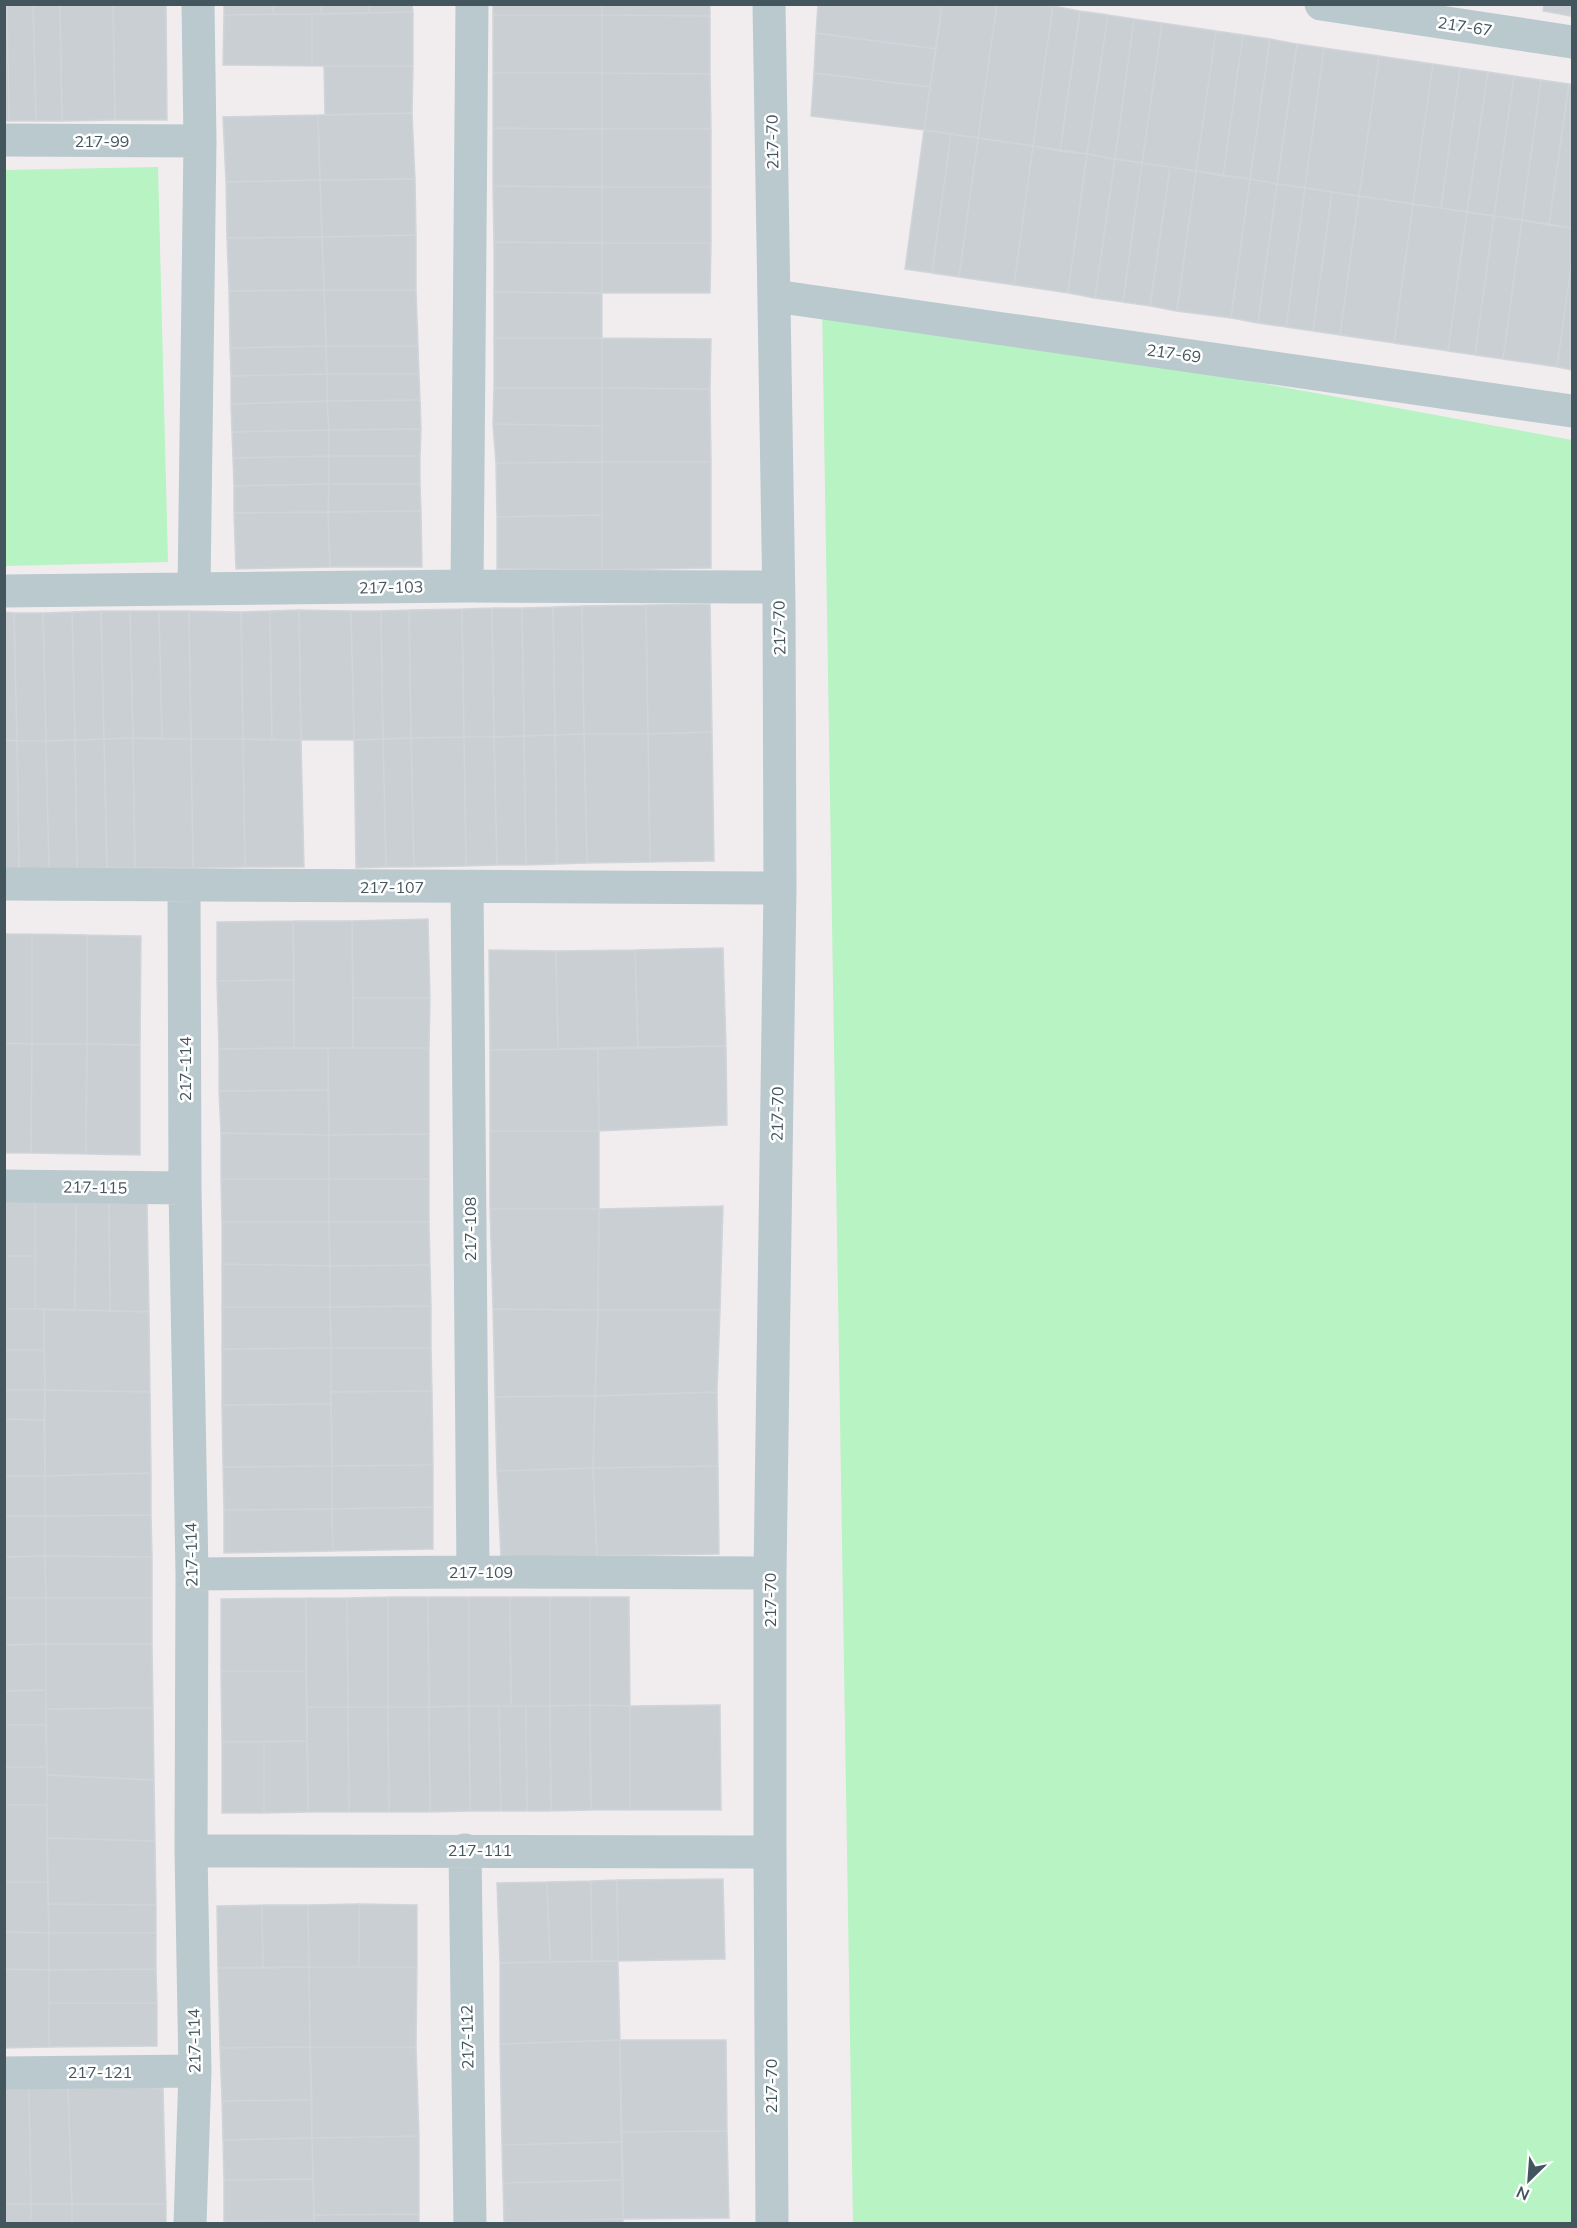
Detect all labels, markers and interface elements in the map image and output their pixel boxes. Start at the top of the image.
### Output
street label: 217-67 [1436,12,1494,40]
street label: 217-70 [762,114,782,170]
street label: 217-99 [75,131,129,151]
street label: 217-69 [1145,339,1203,367]
street label: 217-103 [359,576,423,598]
street label: 217-70 [769,600,789,656]
street label: 217-107 [360,877,424,897]
street label: 217-114 [175,1036,195,1101]
street label: 217-70 [767,1086,787,1142]
street label: 217-115 [63,1176,127,1198]
street label: 217-108 [460,1197,480,1261]
street label: 217-114 [180,1522,202,1587]
street label: 217-109 [449,1562,513,1582]
street label: 217-70 [760,1573,780,1627]
street label: 217-111 [448,1840,512,1860]
street label: 217-112 [456,2005,478,2069]
street label: 217-114 [183,2008,205,2073]
street label: 217-70 [761,2059,781,2113]
street label: 217-121 [68,2062,132,2082]
north arrow [1499,2150,1559,2210]
text: N [1513,2182,1532,2205]

